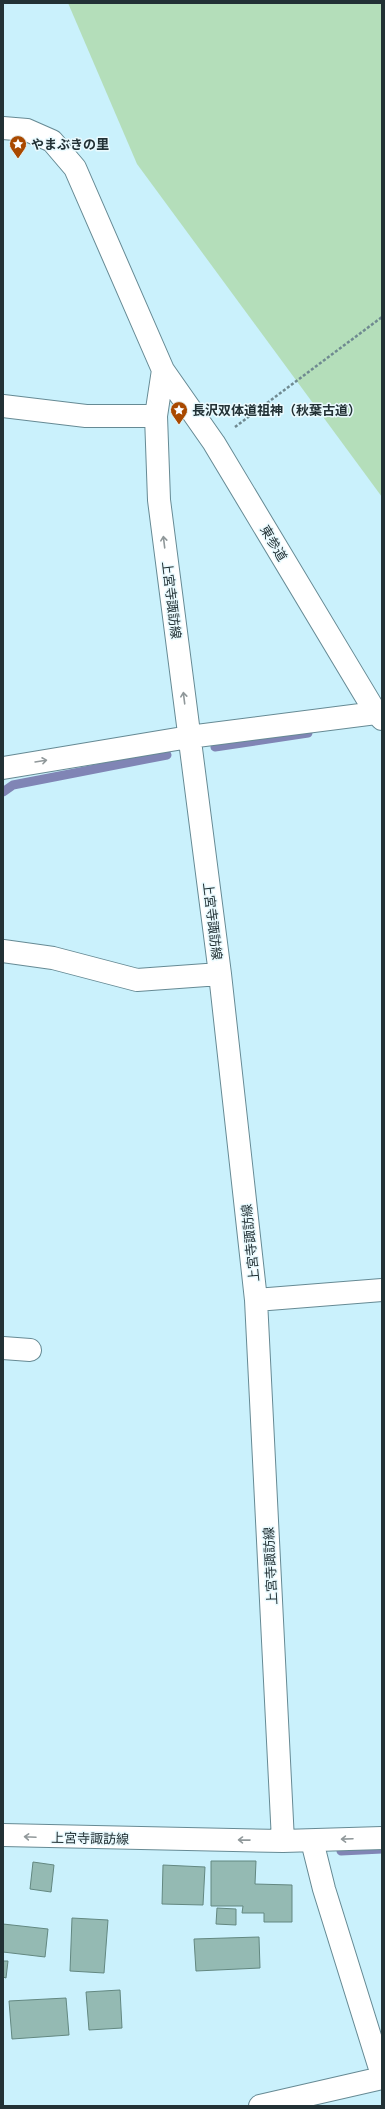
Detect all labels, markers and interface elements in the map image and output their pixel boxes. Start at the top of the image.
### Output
place icon: やまぶきの里 [8,134,28,159]
place label: やまぶきの里 [31,136,109,153]
place icon: 長沢双体道祖神（秋葉古道） [169,400,189,425]
place label: 長沢双体道祖神（秋葉古道） [192,402,361,419]
street label: 東参道 [256,522,291,564]
one-way arrow [160,536,168,549]
street label: 上宮寺諏訪線 [158,560,185,640]
one-way arrow [181,692,188,705]
one-way arrow [34,757,47,765]
street label: 上宮寺諏訪線 [199,881,226,961]
street label: 上宮寺諏訪線 [238,1203,263,1283]
street label: 上宮寺諏訪線 [260,1527,281,1605]
street label: 上宮寺諏訪線 [51,1829,129,1848]
one-way arrow [24,1833,37,1840]
one-way arrow [341,1835,354,1843]
one-way arrow [238,1836,251,1844]

